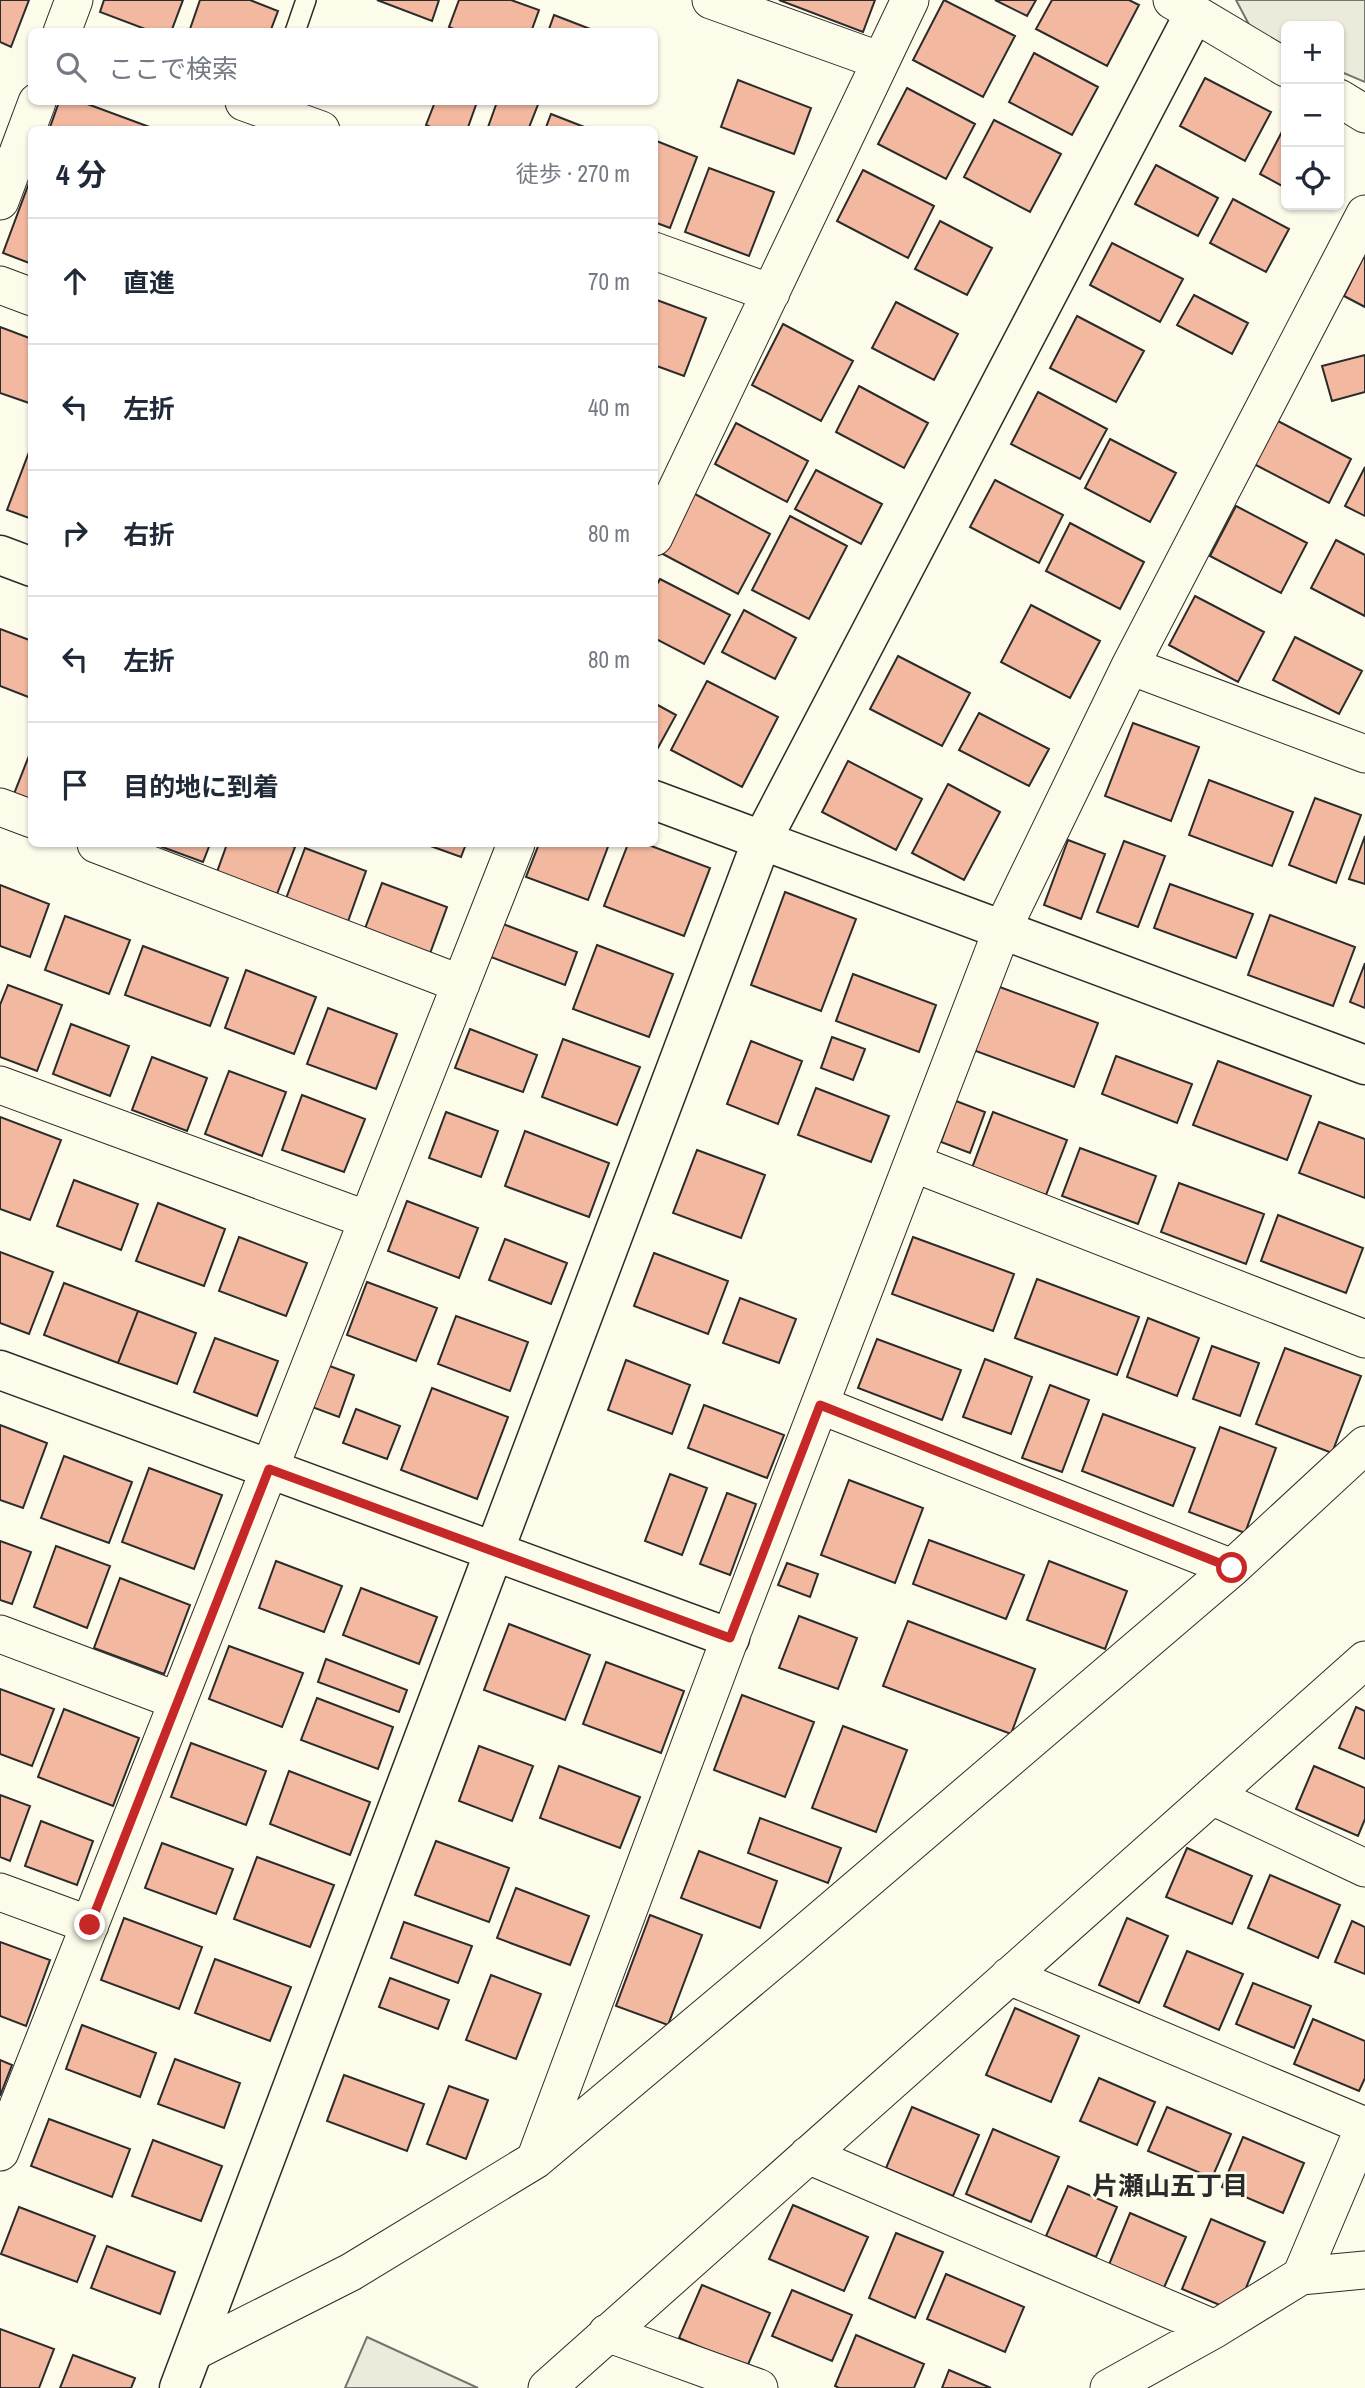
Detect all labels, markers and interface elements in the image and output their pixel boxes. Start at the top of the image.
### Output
map controls [1281,21,1344,210]
button: + [1281,21,1344,84]
search box [28,28,658,105]
icon: search [52,48,90,86]
text: ここで検索 [108,51,238,86]
button: − [1281,84,1344,147]
button: locate [1281,147,1344,210]
text: 4 分 [56,154,107,194]
text: 徒歩 · 270 m [516,158,630,189]
icon: ahead [56,262,94,300]
text: 直進 [123,265,175,300]
text: 70 m [588,266,630,297]
icon: left [56,388,94,426]
text: 左折 [123,391,175,426]
text: 40 m [588,392,630,423]
icon: right [56,514,94,552]
text: 右折 [123,517,175,552]
text: 80 m [588,518,630,549]
icon: left [56,640,94,678]
text: 左折 [123,643,175,678]
text: 80 m [588,644,630,675]
icon: arrive [56,766,94,804]
text: 目的地に到着 [123,769,279,804]
route start [1216,1552,1247,1583]
route end [74,1909,105,1940]
district label: 片瀬山五丁目 [1092,2168,1248,2203]

